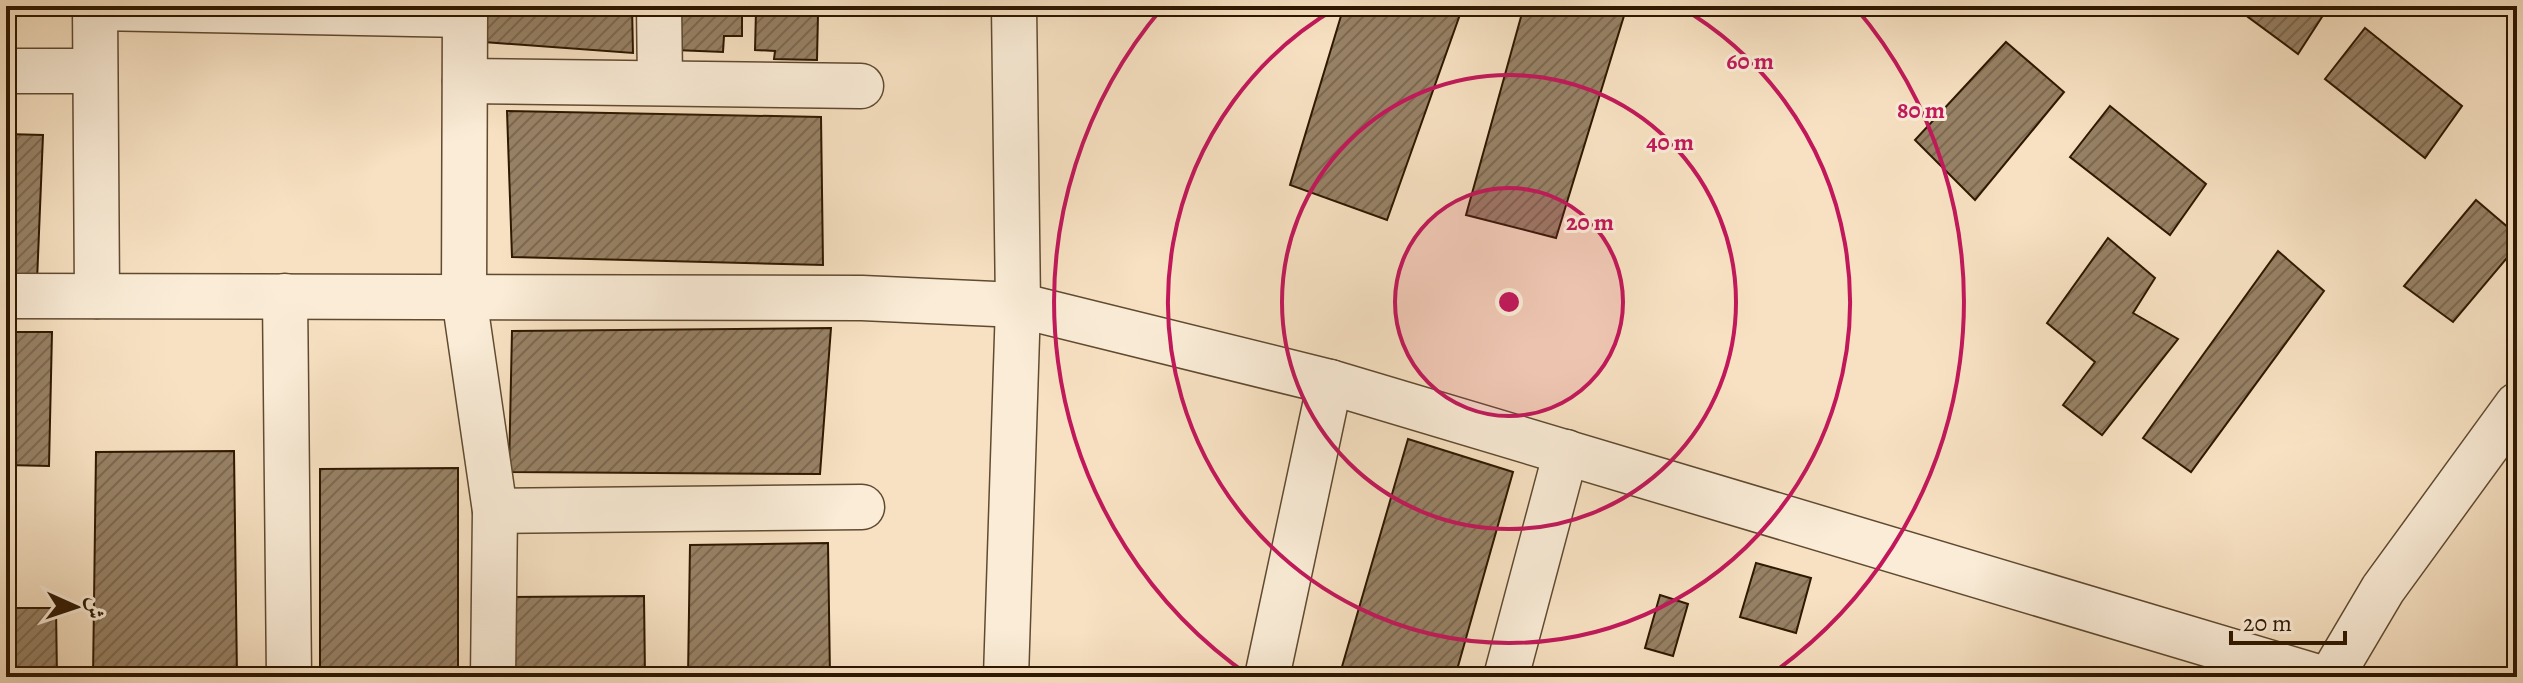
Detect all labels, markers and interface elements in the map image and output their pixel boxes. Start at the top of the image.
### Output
text: 60 m [1726,45,1774,77]
text: 80 m [1897,94,1945,126]
text: 40 m [1646,126,1694,158]
text: 20 m [1566,206,1614,238]
centre of rings [1495,288,1523,316]
north arrow [36,567,116,647]
scale bar [2231,595,2345,645]
text: ش [79,596,111,620]
text: 20 m [2243,607,2292,639]

